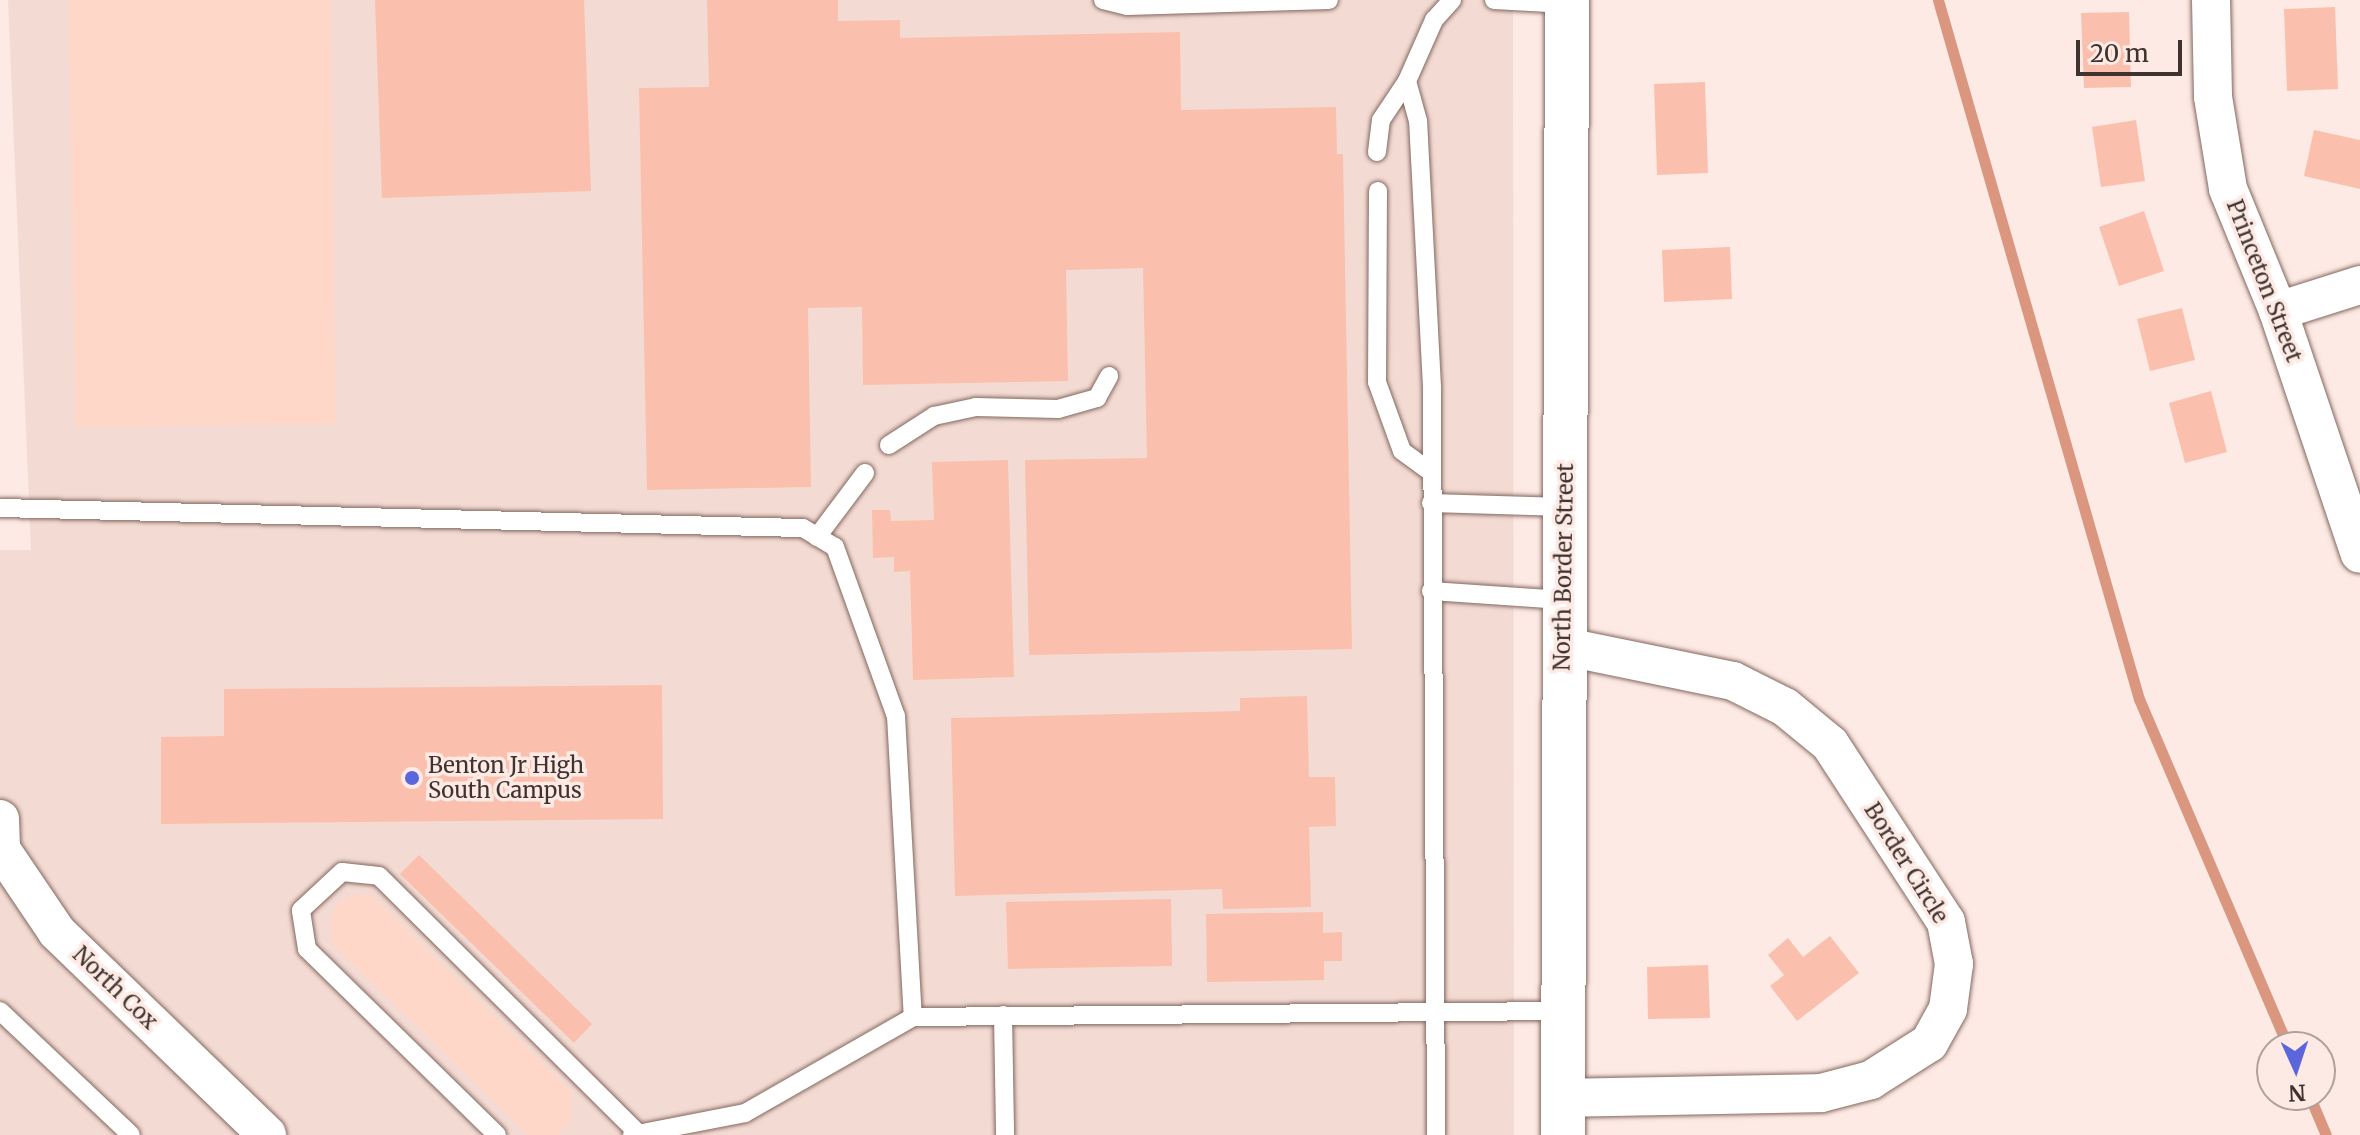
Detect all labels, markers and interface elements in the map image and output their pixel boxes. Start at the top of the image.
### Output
scale bar [2080,24,2186,74]
text: 20 m [2090,38,2149,69]
street label: Princeton Street [2221,196,2307,366]
street label: North Border Street [1549,463,1579,671]
place label: Benton Jr High South Campus [428,752,584,804]
marker: Benton Jr High South Campus [403,769,421,787]
street label: Border Circle [1858,798,1954,928]
street label: North Cox [67,941,163,1035]
north arrow [2256,1031,2336,1111]
text: N [2288,1079,2307,1107]

